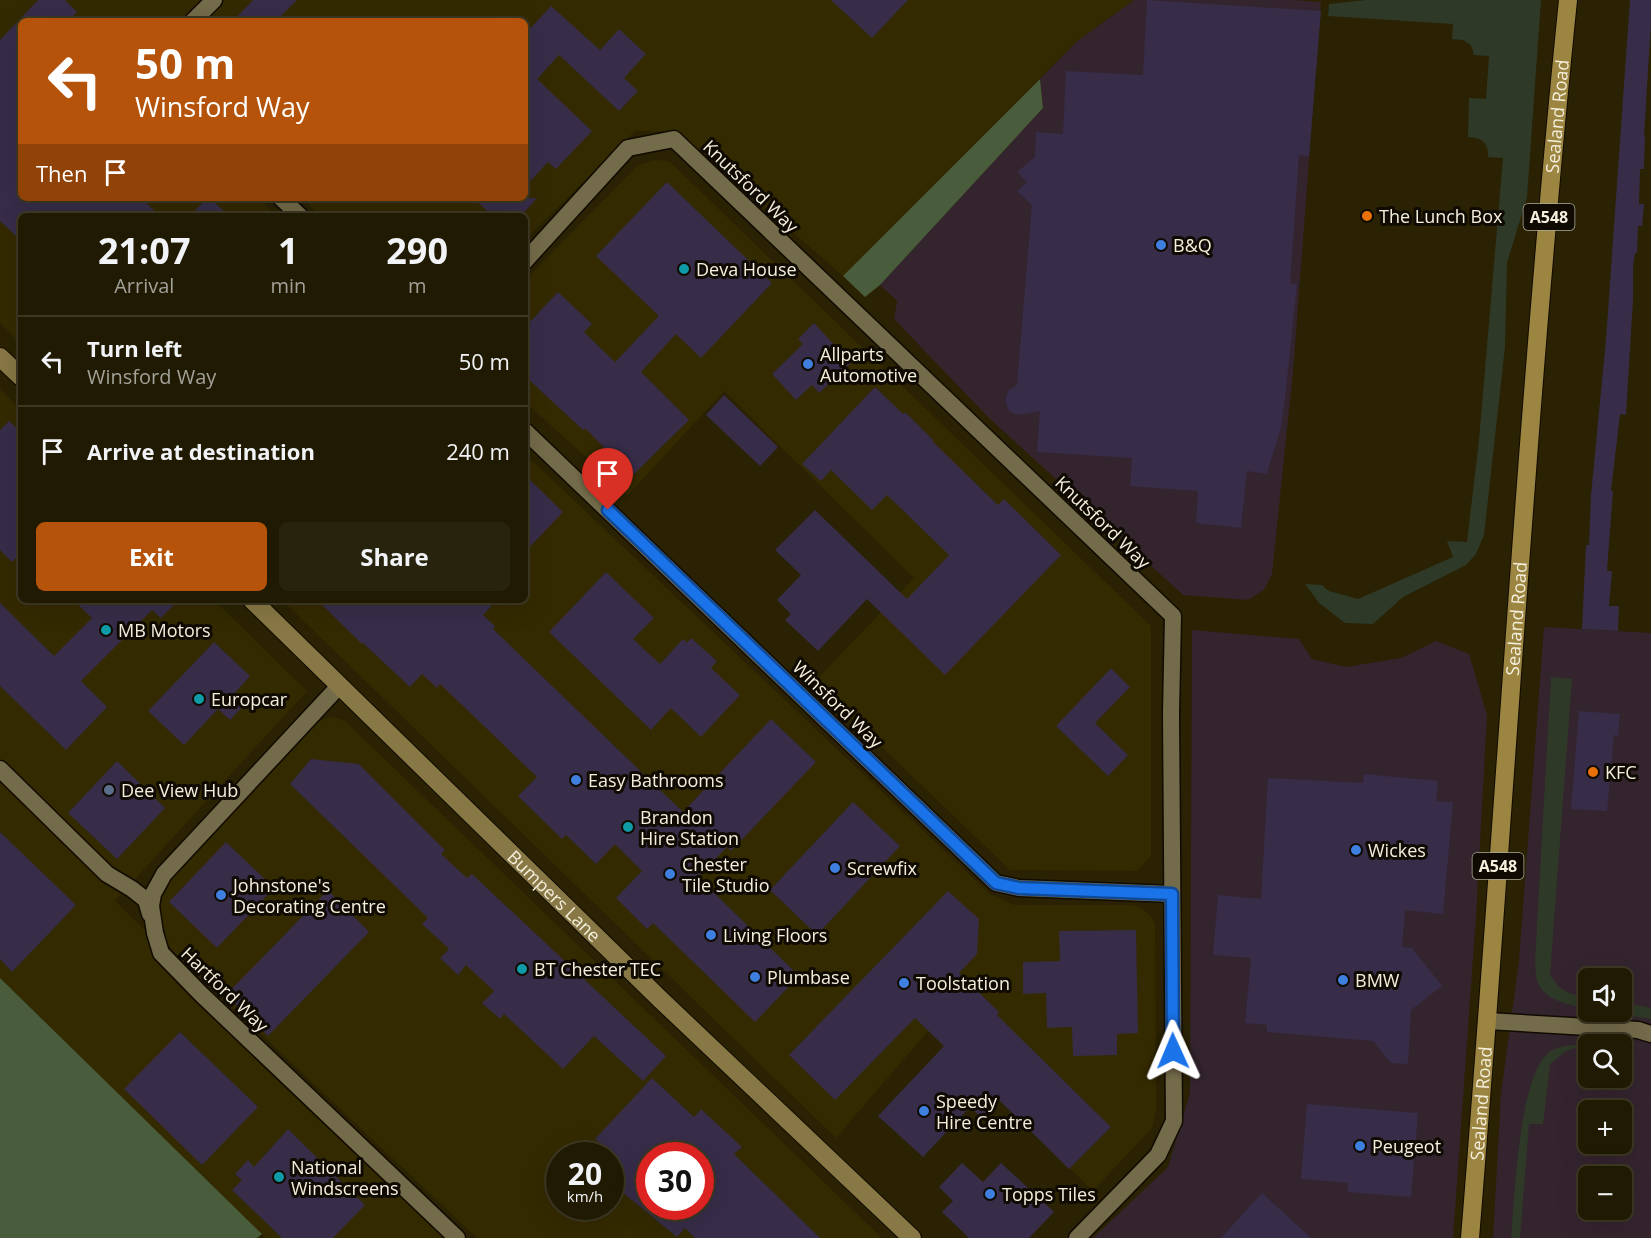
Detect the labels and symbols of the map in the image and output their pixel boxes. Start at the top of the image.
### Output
street label: Sealand Road [1539,58,1574,174]
street label: Knutsford Way [698,134,805,238]
place label: The Lunch Box [1379,204,1503,228]
road number: A548 [1524,204,1574,230]
marker: The Lunch Box [1360,209,1374,223]
place label: B&Q [1173,233,1212,257]
marker: B&Q [1154,238,1168,252]
place label: Deva House [696,257,797,281]
marker: Deva House [677,262,691,276]
place label: Allparts Automotive [820,342,917,387]
marker: Allparts Automotive [801,357,815,371]
pin [582,448,633,510]
street label: Knutsford Way [1050,470,1157,574]
street label: Sealand Road [1500,561,1532,677]
place label: MB Motors [118,618,211,642]
marker: MB Motors [99,623,113,637]
street label: Winsford Way [788,655,889,754]
place label: Europcar [211,687,288,711]
marker: Europcar [192,692,206,706]
place label: KFC [1605,760,1637,784]
marker: KFC [1586,765,1600,779]
place label: Easy Bathrooms [588,768,724,792]
marker: Easy Bathrooms [569,773,583,787]
place label: Dee View Hub [121,778,238,802]
marker: Dee View Hub [102,783,116,797]
place label: Brandon Hire Station [640,805,739,850]
marker: Brandon Hire Station [621,820,635,834]
place label: Wickes [1368,838,1426,862]
marker: Wickes [1349,843,1363,857]
street label: Bumpers Lane [503,845,606,947]
place label: Chester Tile Studio [682,852,770,897]
road number: A548 [1472,853,1524,879]
place label: Screwfix [847,856,918,880]
marker: Screwfix [828,861,842,875]
marker: Chester Tile Studio [663,867,677,881]
place label: Johnstone's Decorating Centre [231,873,386,918]
marker: Johnstone's Decorating Centre [214,888,228,902]
place label: Living Floors [723,923,827,947]
marker: Living Floors [704,928,718,942]
street label: Hartford Way [176,941,275,1037]
place label: BT Chester TEC [534,957,661,981]
marker: BT Chester TEC [515,962,529,976]
place label: Plumbase [767,965,850,989]
place label: BMW [1355,968,1400,992]
marker: Plumbase [748,970,762,984]
place label: Toolstation [916,971,1010,995]
marker: BMW [1336,973,1350,987]
marker: Toolstation [897,976,911,990]
position arrow [1141,1019,1205,1083]
street label: Sealand Road [1464,1046,1497,1161]
place label: Speedy Hire Centre [936,1089,1032,1134]
marker: Speedy Hire Centre [917,1104,931,1118]
place label: Peugeot [1372,1134,1441,1158]
marker: Peugeot [1353,1139,1367,1153]
speed limit sign: 30 [636,1142,714,1220]
place label: National Windscreens [291,1155,399,1200]
marker: National Windscreens [272,1170,286,1184]
place label: Topps Tiles [1002,1182,1096,1206]
marker: Topps Tiles [983,1187,997,1201]

